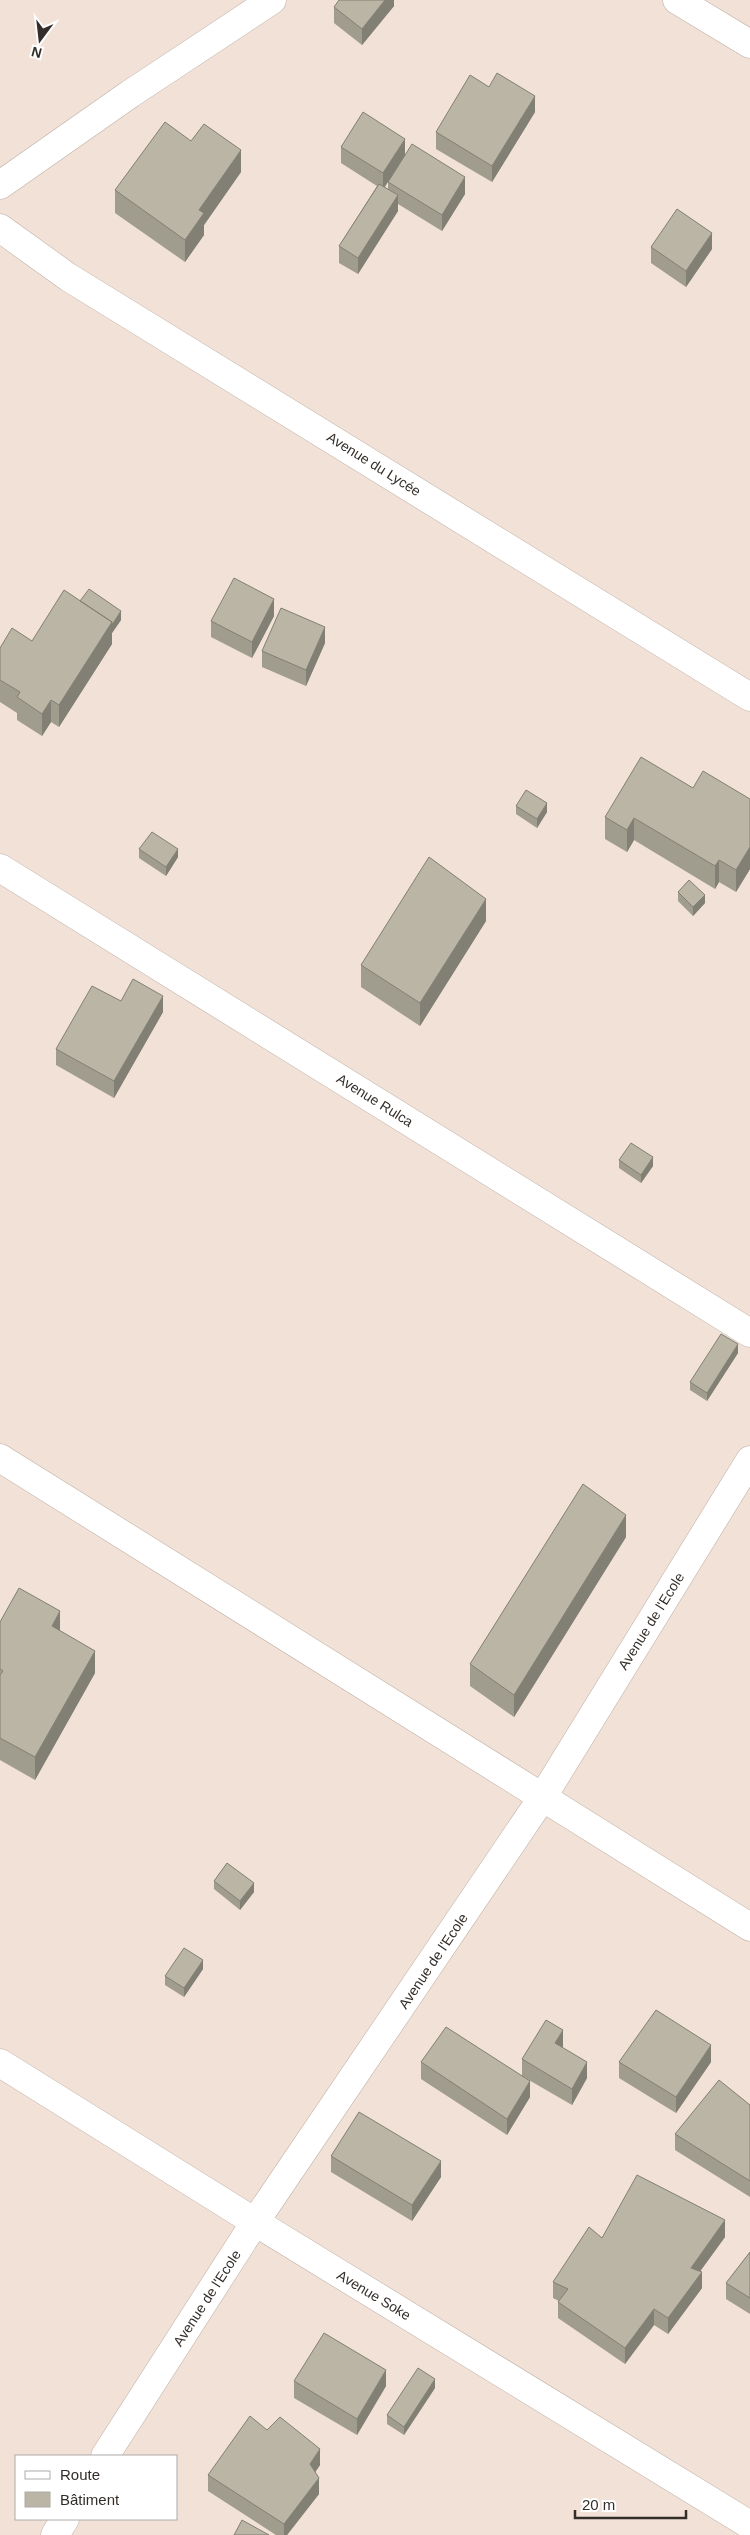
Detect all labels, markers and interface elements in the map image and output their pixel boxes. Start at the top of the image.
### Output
north arrow [15,15,65,65]
text: N [30,44,44,62]
street label: Avenue du Lycée [324,429,424,499]
street label: Avenue Rulca [334,1070,416,1130]
street label: Avenue de l'Ecole [615,1569,687,1672]
street label: Avenue de l'Ecole [395,1910,471,2012]
street label: Avenue de l'Ecole [170,2247,244,2349]
street label: Avenue Soke [334,2267,414,2323]
legend [15,2455,178,2520]
text: Route [60,2466,100,2483]
scale bar [575,2488,686,2520]
text: Bâtiment [60,2491,120,2508]
text: 20 m [582,2496,615,2513]

